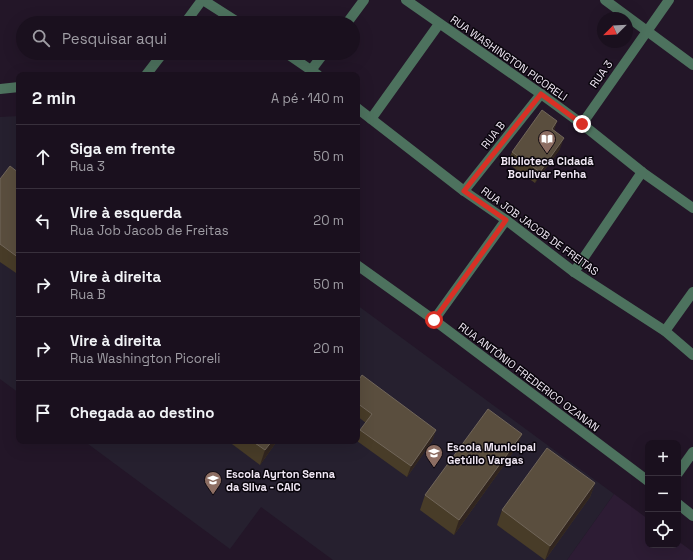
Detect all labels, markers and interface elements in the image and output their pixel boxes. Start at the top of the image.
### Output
street label: RUA WASHINGTON PICORELI [448,12,570,104]
north arrow [597,12,633,48]
search box [16,16,360,60]
icon: search [30,27,52,49]
text: Pesquisar aqui [62,29,167,48]
street label: RUA 3 [587,57,616,90]
text: 2 min [32,87,76,109]
text: A pé · 140 m [271,90,344,107]
route end [573,115,591,133]
street label: RUA B [478,118,508,152]
library icon: Biblioteca Cidadã Boulivar Penha [537,129,557,154]
text: Siga em frente [70,139,176,158]
icon: ahead [32,146,54,168]
text: 50 m [313,148,344,165]
place label: Biblioteca Cidadã Boulivar Penha [500,154,594,181]
text: Rua 3 [70,158,105,175]
street label: RUA JOB JACOB DE FREITAS [478,184,602,279]
text: Vire à esquerda [70,203,182,222]
icon: left [32,210,54,232]
text: 20 m [313,212,344,229]
text: Rua Job Jacob de Freitas [70,222,229,239]
text: Vire à direita [70,267,161,286]
icon: right [32,274,54,296]
text: 50 m [313,276,344,293]
text: Rua B [70,286,106,303]
route start [425,311,443,329]
street label: RUA ANTÔNIO FREDERICO OZANAN [456,319,602,435]
text: Vire à direita [70,331,161,350]
icon: right [32,338,54,360]
text: 20 m [313,340,344,357]
text: Rua Washington Picoreli [70,350,221,367]
icon: arrive [32,402,54,424]
text: Chegada ao destino [70,403,214,422]
place label: Escola Municipal Getúlio Vargas [447,440,536,467]
map controls [645,440,681,548]
button: + [645,440,681,476]
school or university icon: Escola Municipal Getúlio Vargas [424,443,444,468]
place label: Escola Ayrton Senna da Silva - CAIC [226,467,336,494]
school or university icon: Escola Ayrton Senna da Silva - CAIC [203,470,223,495]
button: − [645,476,681,512]
button: locate [645,512,681,548]

